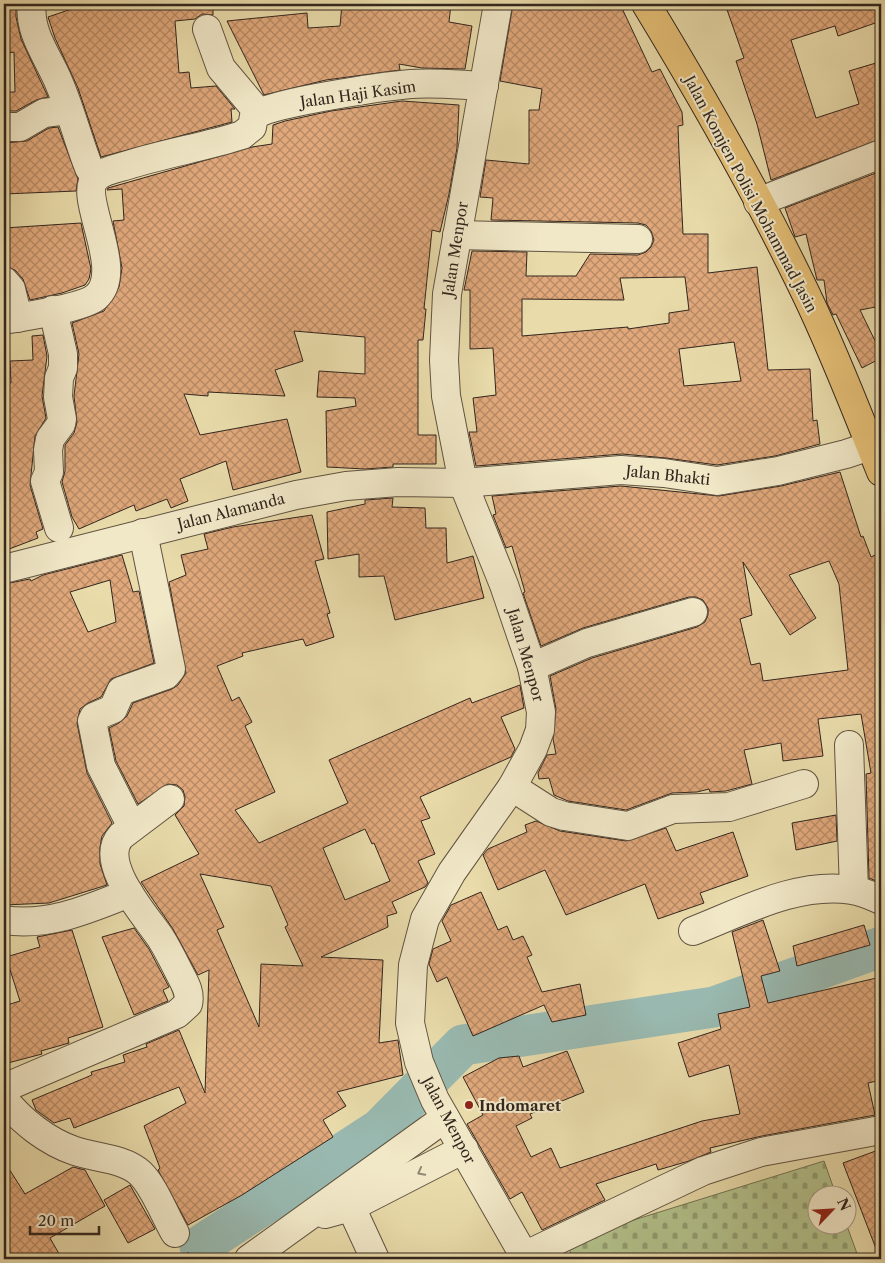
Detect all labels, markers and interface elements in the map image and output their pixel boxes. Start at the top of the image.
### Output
street label: Jalan Komjen Polisi Mohammad Jasin [679,70,822,316]
street label: Jalan Haji Kasim [297,76,417,112]
street label: Jalan Menpor [438,199,472,300]
street label: Jalan Bhakti [623,461,712,489]
street label: Jalan Alamanda [173,488,287,534]
street label: Jalan Menpor [503,604,549,704]
street label: Jalan Menpor [417,1071,480,1167]
place label: Indomaret [479,1096,561,1115]
marker: Indomaret [463,1099,475,1111]
one-way arrow [417,1166,426,1176]
north arrow [808,1186,858,1236]
text: N [833,1195,855,1214]
scale bar [30,1203,99,1235]
text: 20 m [38,1211,74,1230]

